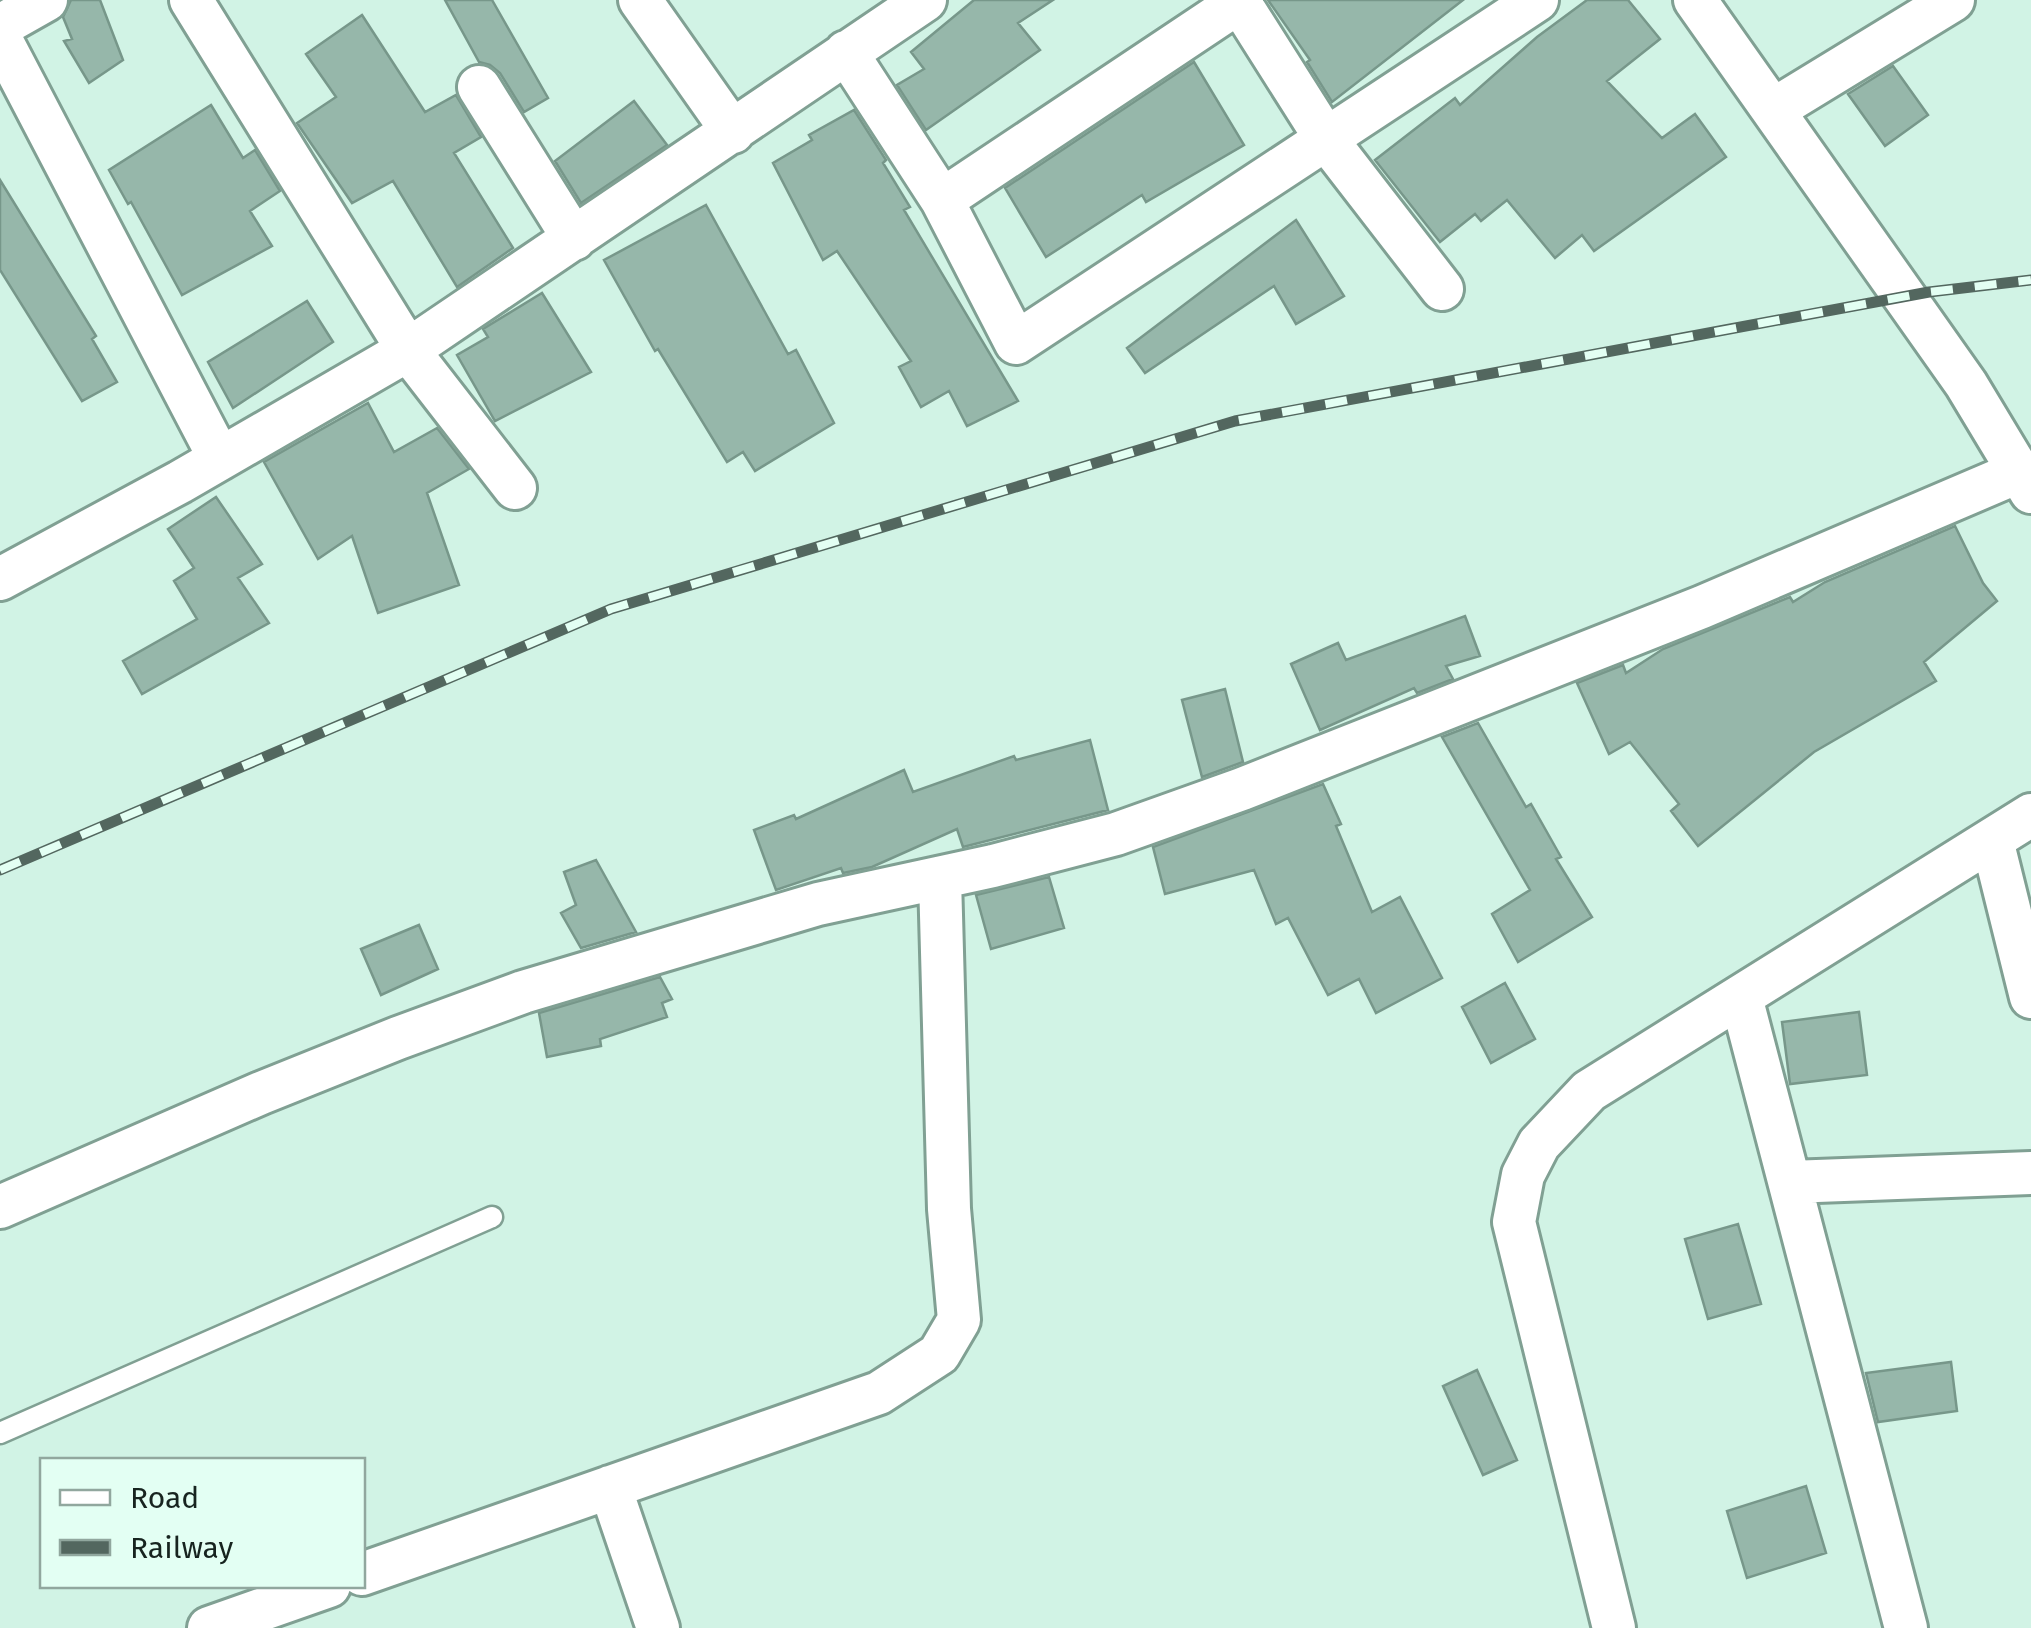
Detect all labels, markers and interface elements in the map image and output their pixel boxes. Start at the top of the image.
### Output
legend [40,1458,365,1588]
text: Road [130,1480,199,1516]
text: Railway [130,1530,233,1566]

